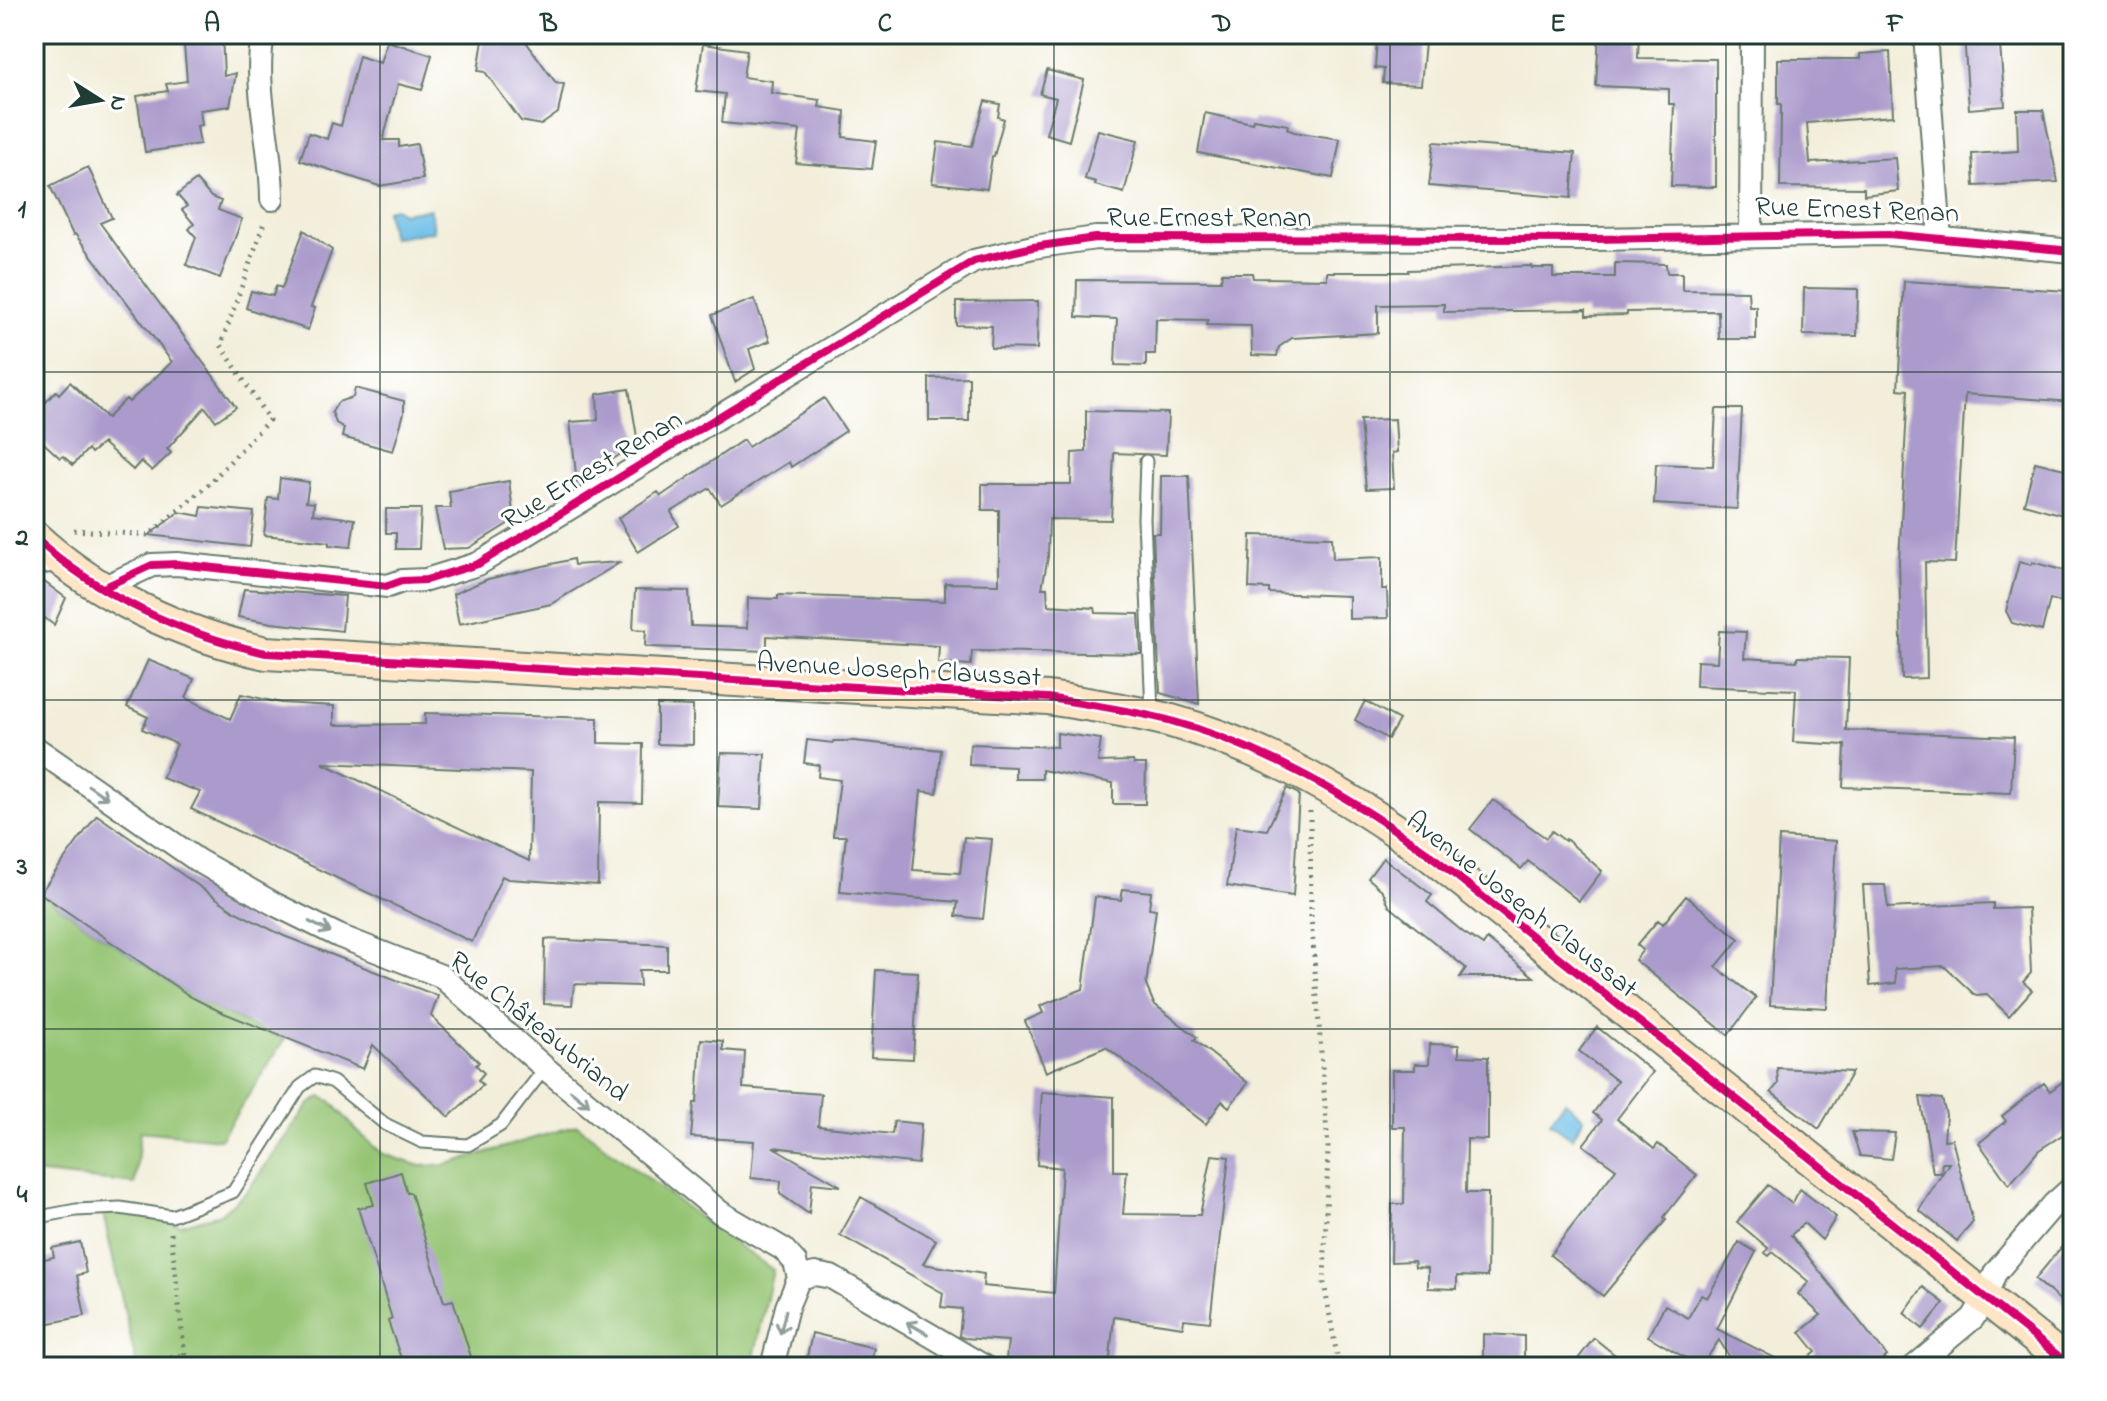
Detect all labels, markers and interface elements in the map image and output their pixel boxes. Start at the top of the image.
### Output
text: A [204,6,220,44]
text: B [539,6,558,44]
text: C [878,6,892,44]
text: D [1211,6,1232,44]
text: E [1550,6,1566,44]
text: F [1885,6,1904,44]
north arrow [60,60,140,140]
text: N [100,93,134,114]
street label: Rue Ernest Renan [1754,187,1960,236]
text: 1 [18,192,27,230]
street label: Rue Ernest Renan [1107,199,1311,240]
street label: Rue Ernest Renan [495,401,691,541]
text: 2 [15,520,29,558]
street label: Avenue Joseph Claussat [756,644,1042,699]
one-way arrow [86,784,108,800]
street label: Avenue Joseph Claussat [1396,802,1646,1010]
text: 3 [16,849,28,887]
one-way arrow [307,920,331,935]
street label: Rue Châteaubriand [439,942,637,1113]
one-way arrow [570,1089,590,1107]
text: 4 [17,1177,28,1215]
one-way arrow [775,1308,790,1334]
one-way arrow [906,1320,929,1336]

